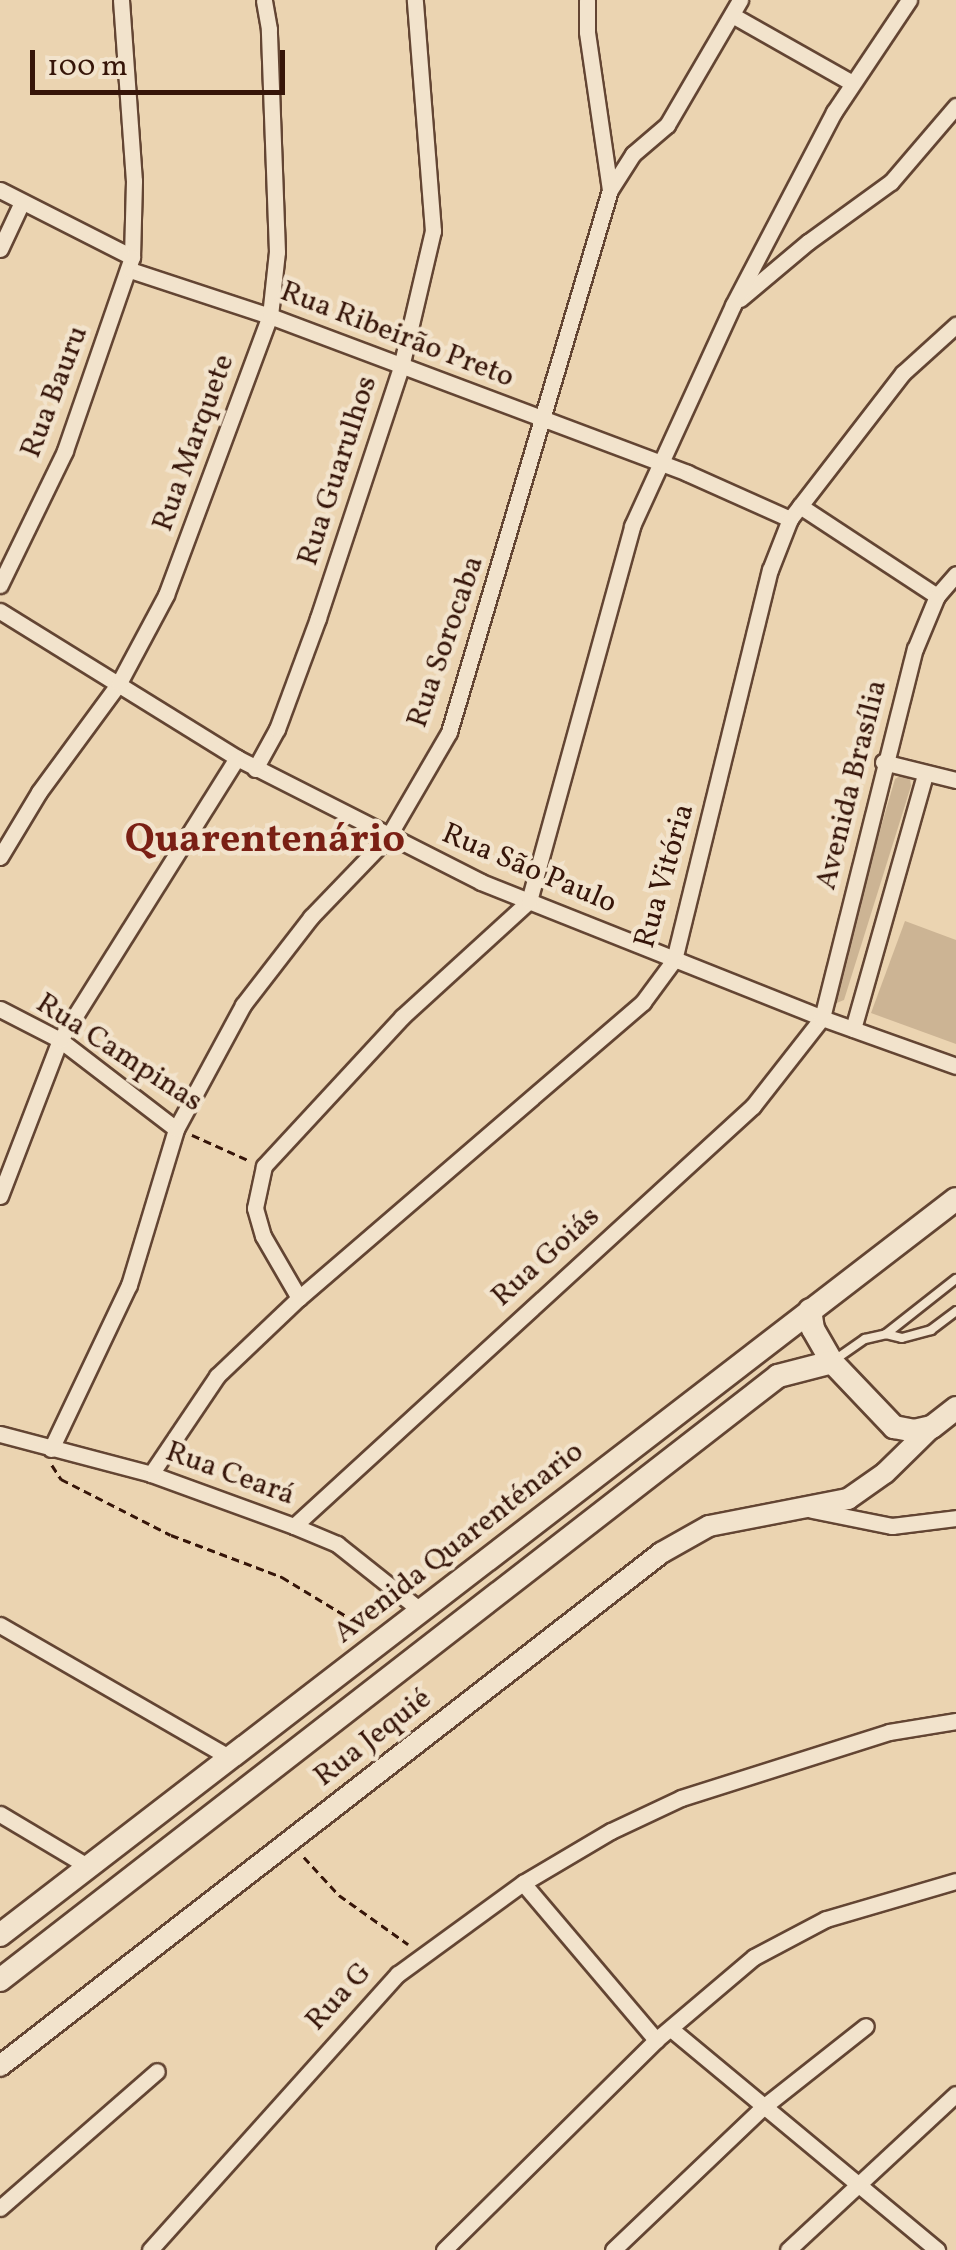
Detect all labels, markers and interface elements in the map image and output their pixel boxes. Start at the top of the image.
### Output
scale bar [35,30,290,92]
text: 100 m [47,46,128,88]
street label: Rua Ribeirão Preto [275,274,519,396]
street label: Rua Bauru [13,321,97,463]
street label: Rua Marquete [145,350,243,536]
street label: Rua Guarulhos [290,372,386,570]
street label: Rua Sorocaba [400,551,492,733]
street label: Avenida Brasília [809,676,895,894]
street label: Rua Vitória [627,799,703,953]
street label: Rua São Paulo [436,816,622,922]
district label: Quarentenário [125,817,405,865]
street label: Rua Campinas [29,986,209,1120]
street label: Rua Goiás [485,1199,607,1315]
street label: Rua Ceará [161,1434,299,1514]
street label: Avenida Quarenténario [327,1434,591,1652]
street label: Rua Jequié [307,1681,439,1795]
street label: Rua G [298,1955,380,2039]

